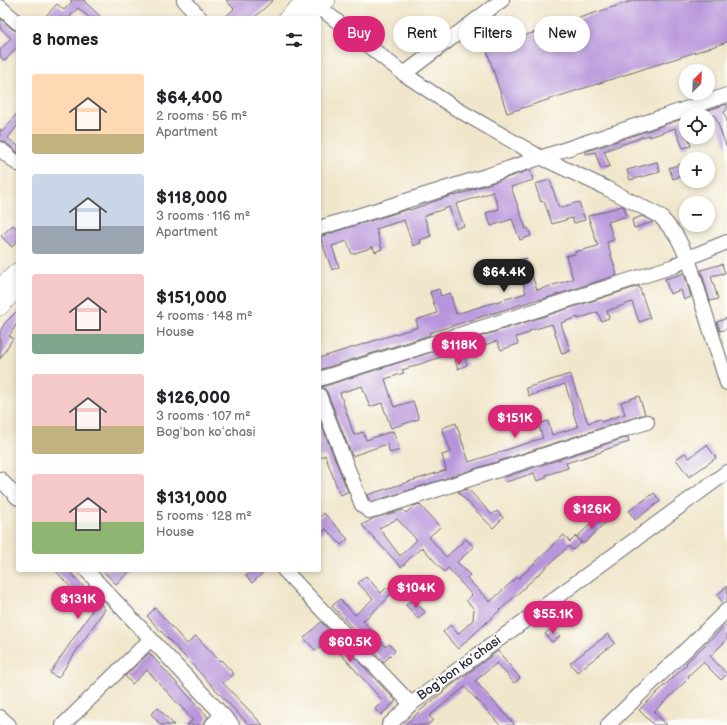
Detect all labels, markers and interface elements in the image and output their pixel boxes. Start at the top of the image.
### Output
chip: Buy [333,16,385,52]
chip: Rent [393,16,451,52]
chip: Filters [459,16,526,52]
chip: New [534,16,590,52]
icon: filters [283,29,305,51]
text: 8 homes [32,30,98,50]
north arrow [679,64,715,100]
map controls [679,64,715,232]
text: $64,400 [156,88,223,108]
icon: home [64,90,112,138]
text: 2 rooms · 56 m² [156,108,247,124]
button: locate [679,108,715,144]
text: Apartment [156,124,217,140]
button: + [679,152,715,188]
text: $118,000 [156,188,227,208]
icon: home [64,190,112,238]
button: − [679,196,715,232]
text: 3 rooms · 116 m² [156,208,250,224]
text: Apartment [156,224,217,240]
pin: $64.4K [471,259,537,293]
text: $64.4K [482,264,526,280]
text: $151,000 [156,288,227,308]
icon: home [64,290,112,338]
text: 4 rooms · 148 m² [156,308,253,324]
text: House [156,324,194,340]
pin: $118K [431,332,487,366]
text: $118K [441,337,477,353]
text: $126,000 [156,388,230,408]
icon: home [64,390,112,438]
pin: $151K [487,405,543,439]
text: 3 rooms · 107 m² [156,408,251,424]
text: $151K [497,410,533,426]
text: Bogʻbon koʻchasi [156,424,256,440]
text: $131,000 [156,488,227,508]
icon: home [64,490,112,538]
pin: $126K [564,496,620,530]
text: $126K [573,501,611,517]
text: 5 rooms · 128 m² [156,508,252,524]
text: House [156,524,194,540]
pin: $104K [388,575,444,609]
text: $104K [397,580,435,596]
pin: $131K [50,586,106,620]
text: $131K [60,591,96,607]
pin: $55.1K [520,601,586,635]
text: $55.1K [533,606,573,622]
pin: $60.5K [317,629,383,663]
street label: Bogʻbon koʻchasi [414,632,504,704]
text: $60.5K [328,634,372,650]

